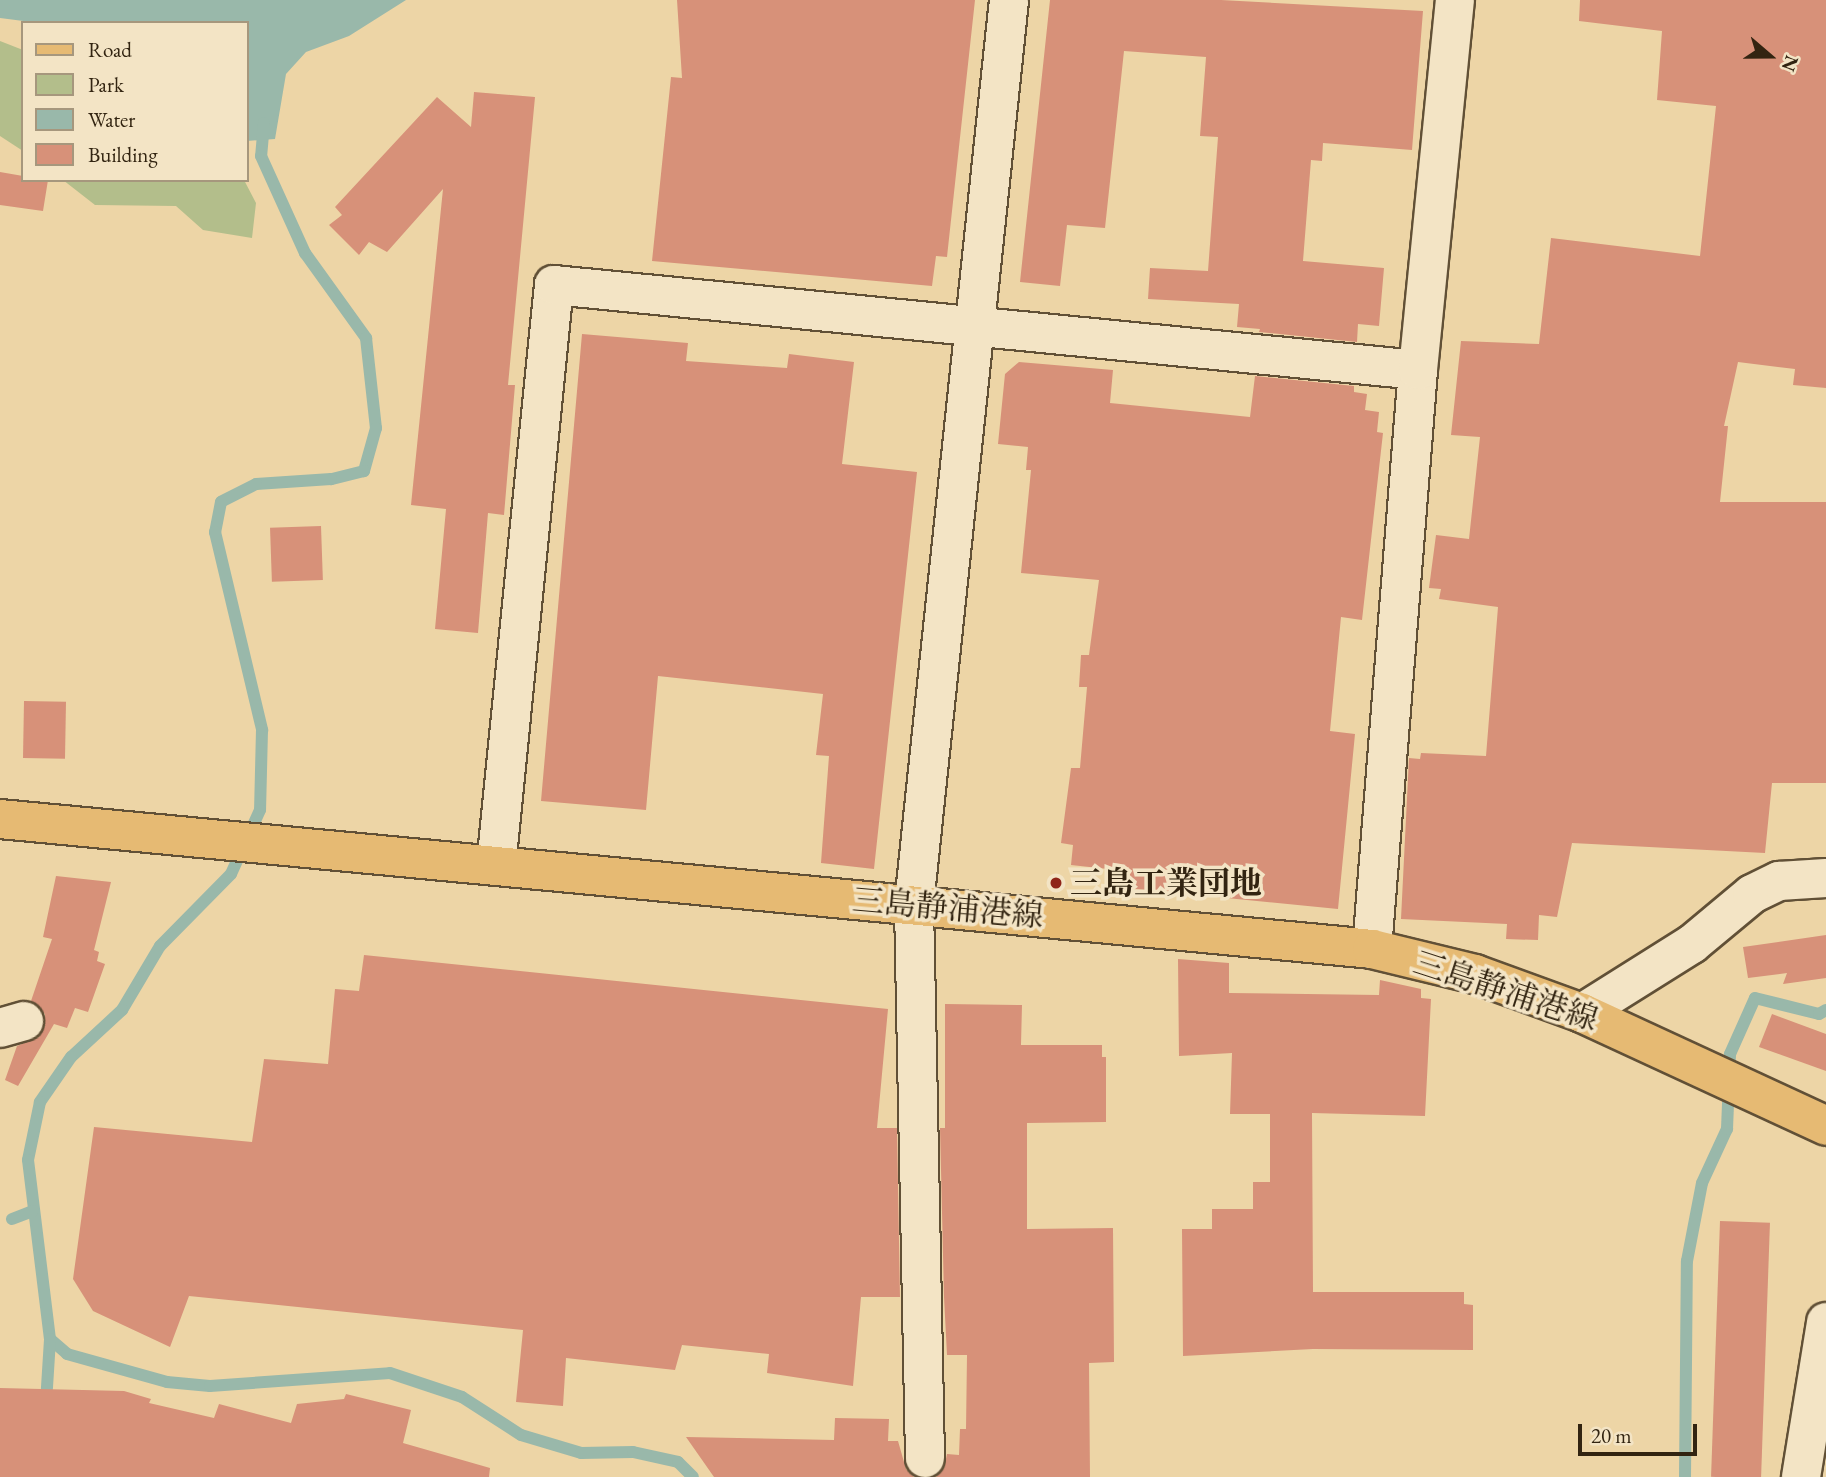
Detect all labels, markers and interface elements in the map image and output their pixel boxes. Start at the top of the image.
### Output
legend [21,21,248,182]
north arrow [1735,21,1805,91]
text: Road [88,36,132,63]
text: N [1776,52,1805,75]
text: Park [88,71,124,98]
text: Water [88,106,135,133]
text: Building [88,141,158,168]
place label: 三島工業団地 [1070,864,1262,902]
marker: 三島工業団地 [1048,875,1064,891]
street label: 三島静浦港線 [851,881,1045,935]
street label: 三島静浦港線 [1409,943,1603,1039]
scale bar [1581,1410,1700,1454]
text: 20 m [1591,1422,1632,1449]

